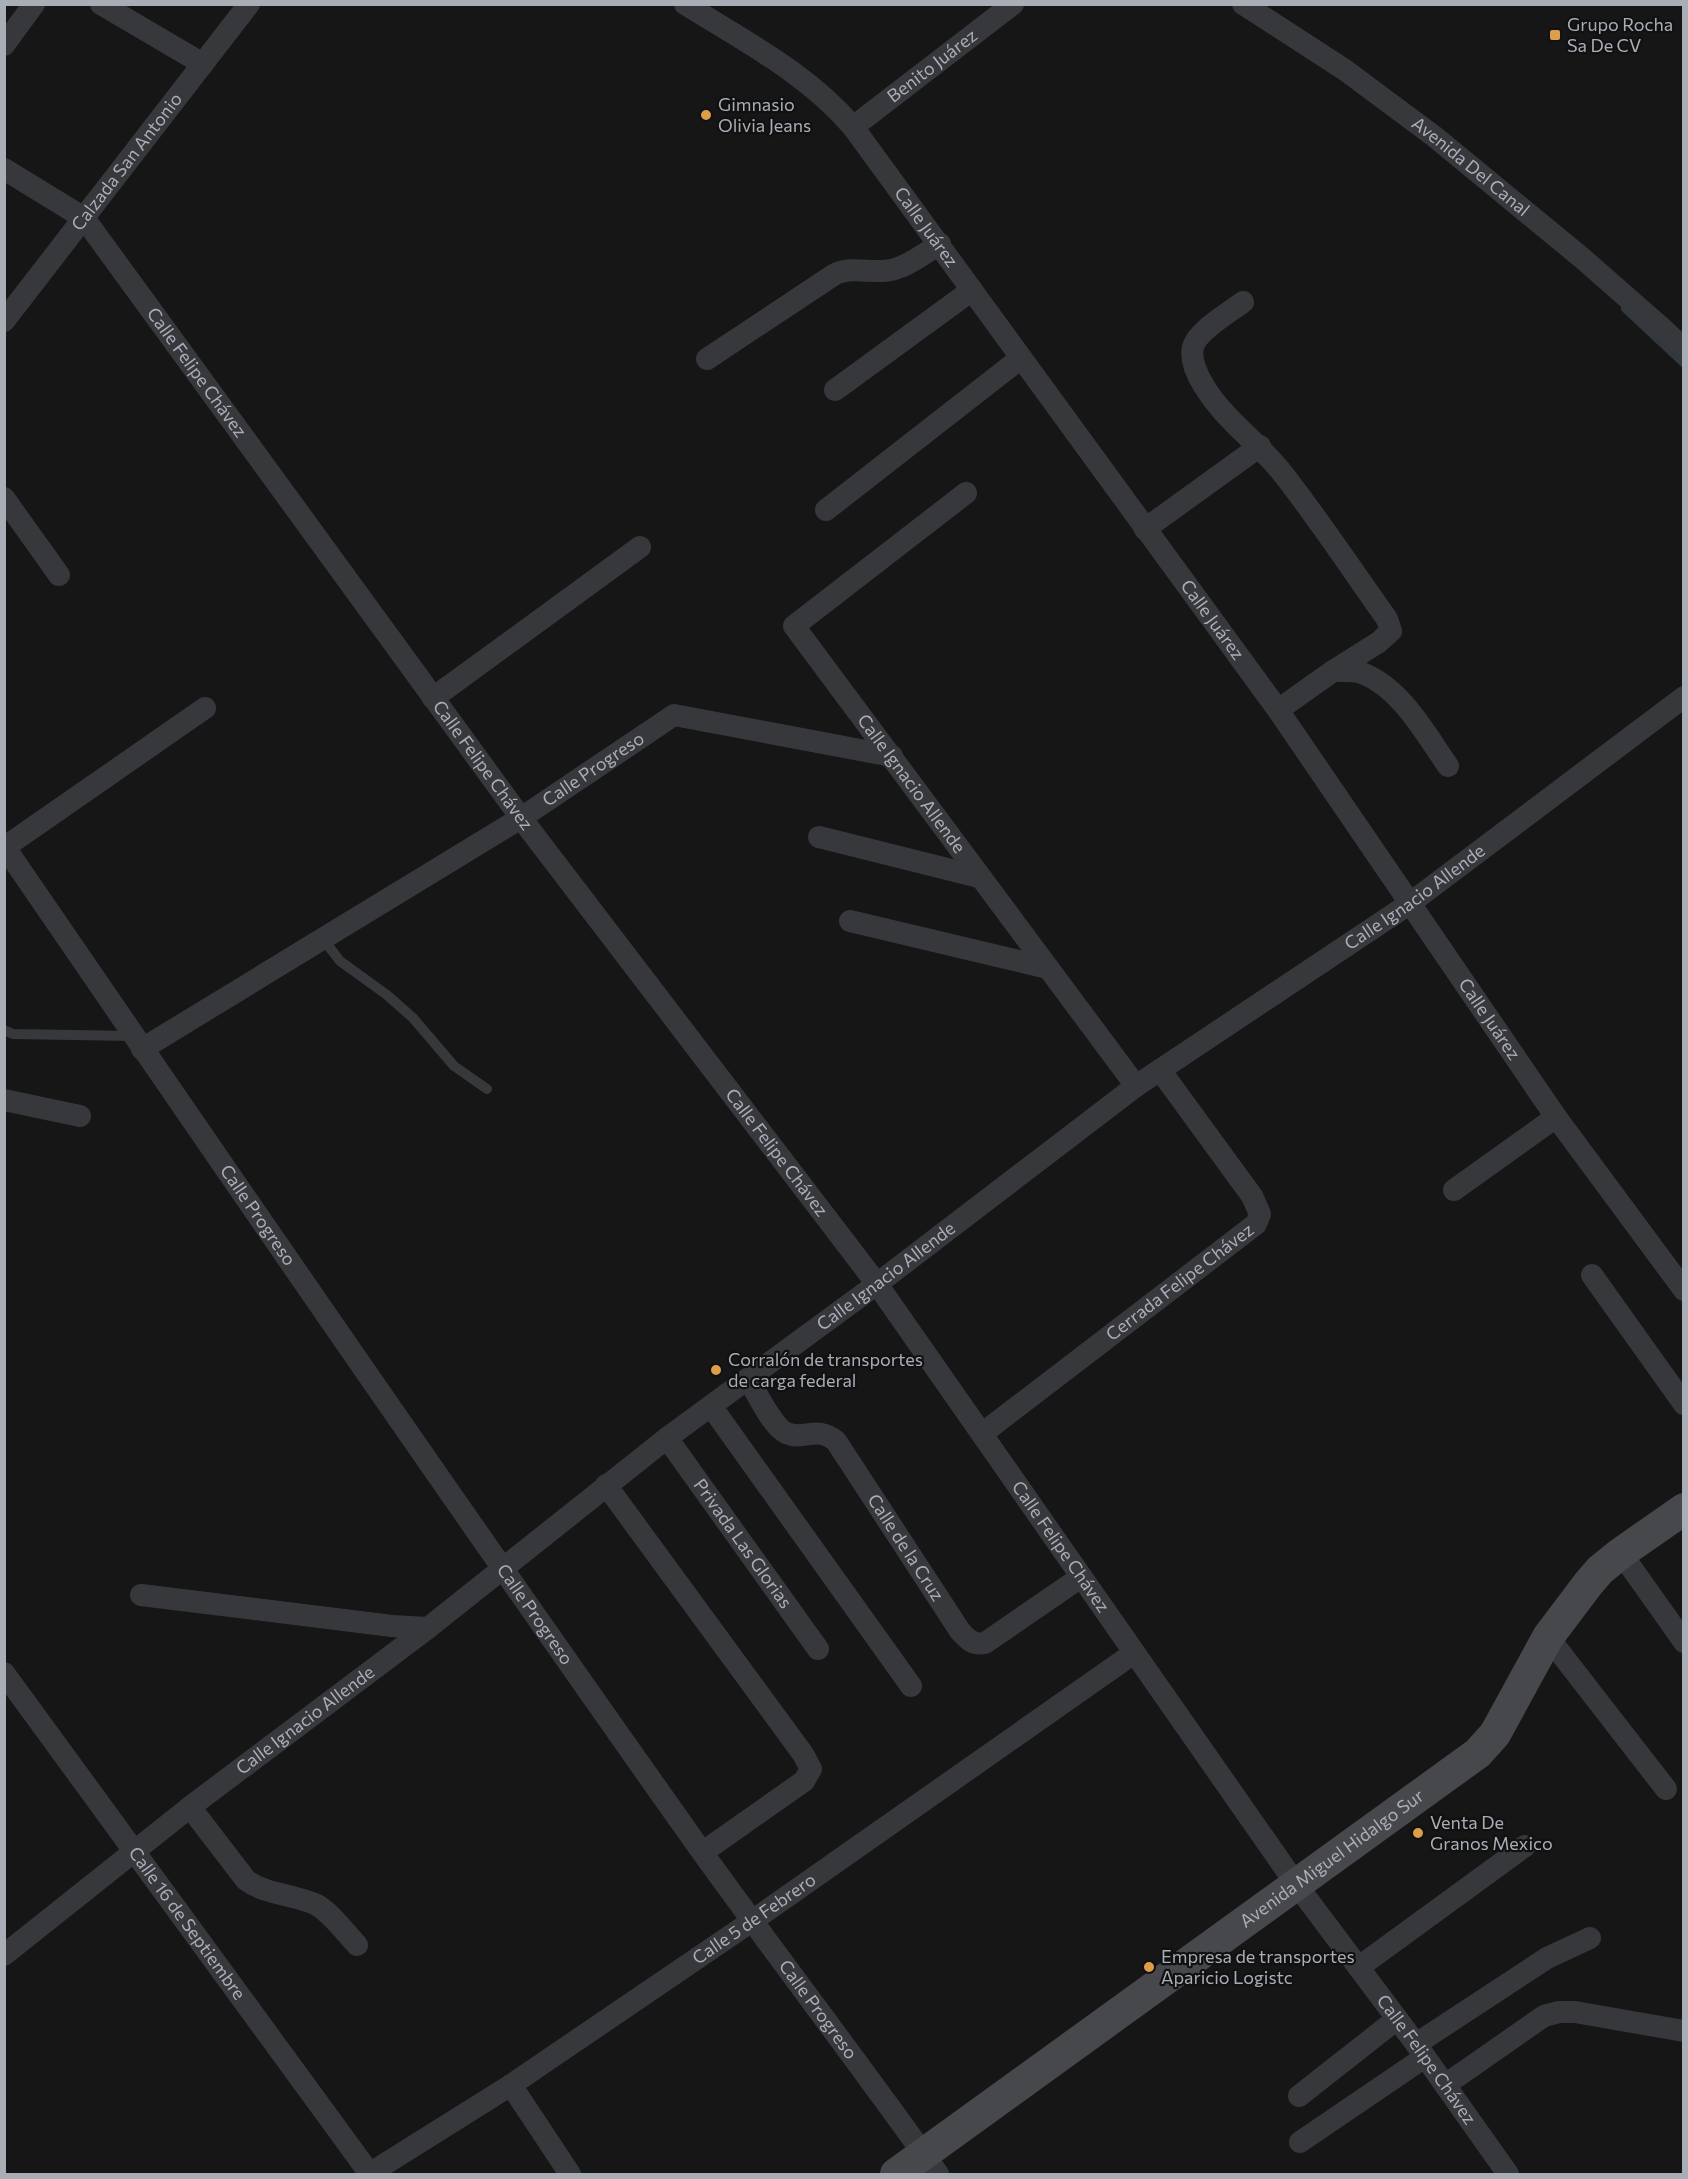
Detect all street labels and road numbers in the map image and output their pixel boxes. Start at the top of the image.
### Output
street label: Benito Juárez [882,24,981,107]
street label: Calzada San Antonio [66,88,186,235]
street label: Avenida Del Canal [1408,112,1534,220]
street label: Calle Juárez [890,182,963,271]
street label: Calle Felipe Chávez [143,303,252,441]
street label: Calle Juárez [1177,575,1250,664]
street label: Calle Felipe Chávez [429,696,538,834]
street label: Calle Ignacio Allende [853,709,971,857]
street label: Calle Progreso [538,726,648,811]
street label: Calle Ignacio Allende [1340,839,1489,954]
street label: Calle Juárez [1454,974,1526,1064]
street label: Calle Felipe Chávez [721,1083,833,1220]
street label: Calle Progreso [216,1160,301,1270]
street label: Calle Ignacio Allende [812,1216,959,1335]
street label: Cerrada Felipe Chávez [1101,1218,1258,1345]
street label: Privada Las Glorias [690,1474,797,1612]
street label: Calle Felipe Chávez [1008,1476,1115,1616]
street label: Calle de la Cruz [863,1489,949,1605]
street label: Calle Progreso [493,1559,578,1669]
street label: Calle Ignacio Allende [231,1660,378,1779]
street label: Avenida Miguel Hidalgo Sur [1235,1784,1428,1932]
street label: Calle 16 de Septiembre [124,1842,251,2004]
street label: Calle 5 de Febrero [688,1868,820,1968]
street label: Calle Progreso [775,1955,863,2063]
street label: Calle Felipe Chávez [1373,1990,1481,2128]

